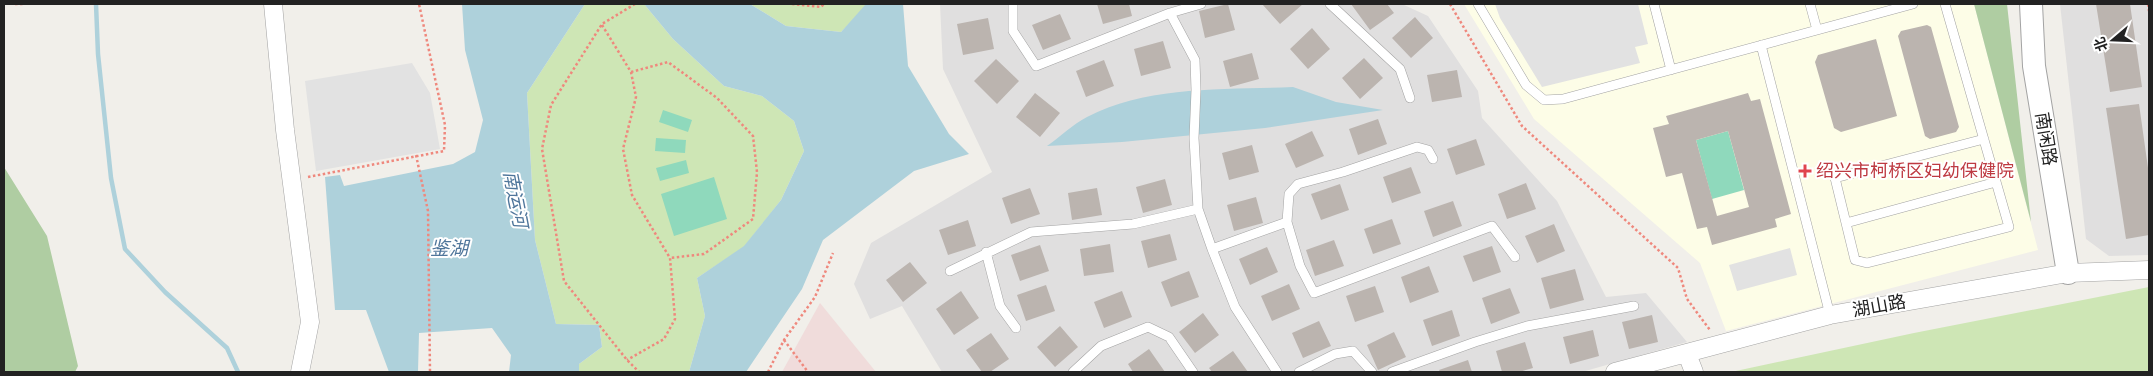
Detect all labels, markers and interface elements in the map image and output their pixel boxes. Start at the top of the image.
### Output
north arrow [2088,15,2138,65]
text: 北 [2090,35,2111,54]
street label: 南闲路 [2031,110,2062,167]
place label: 绍兴市柯桥区妇幼保健院 [1816,159,2014,182]
marker: 绍兴市柯桥区妇幼保健院 [1798,164,1812,178]
water label: 南运河 [499,169,534,233]
water label: 鉴湖 [430,236,471,260]
street label: 湖山路 [1850,289,1907,322]

